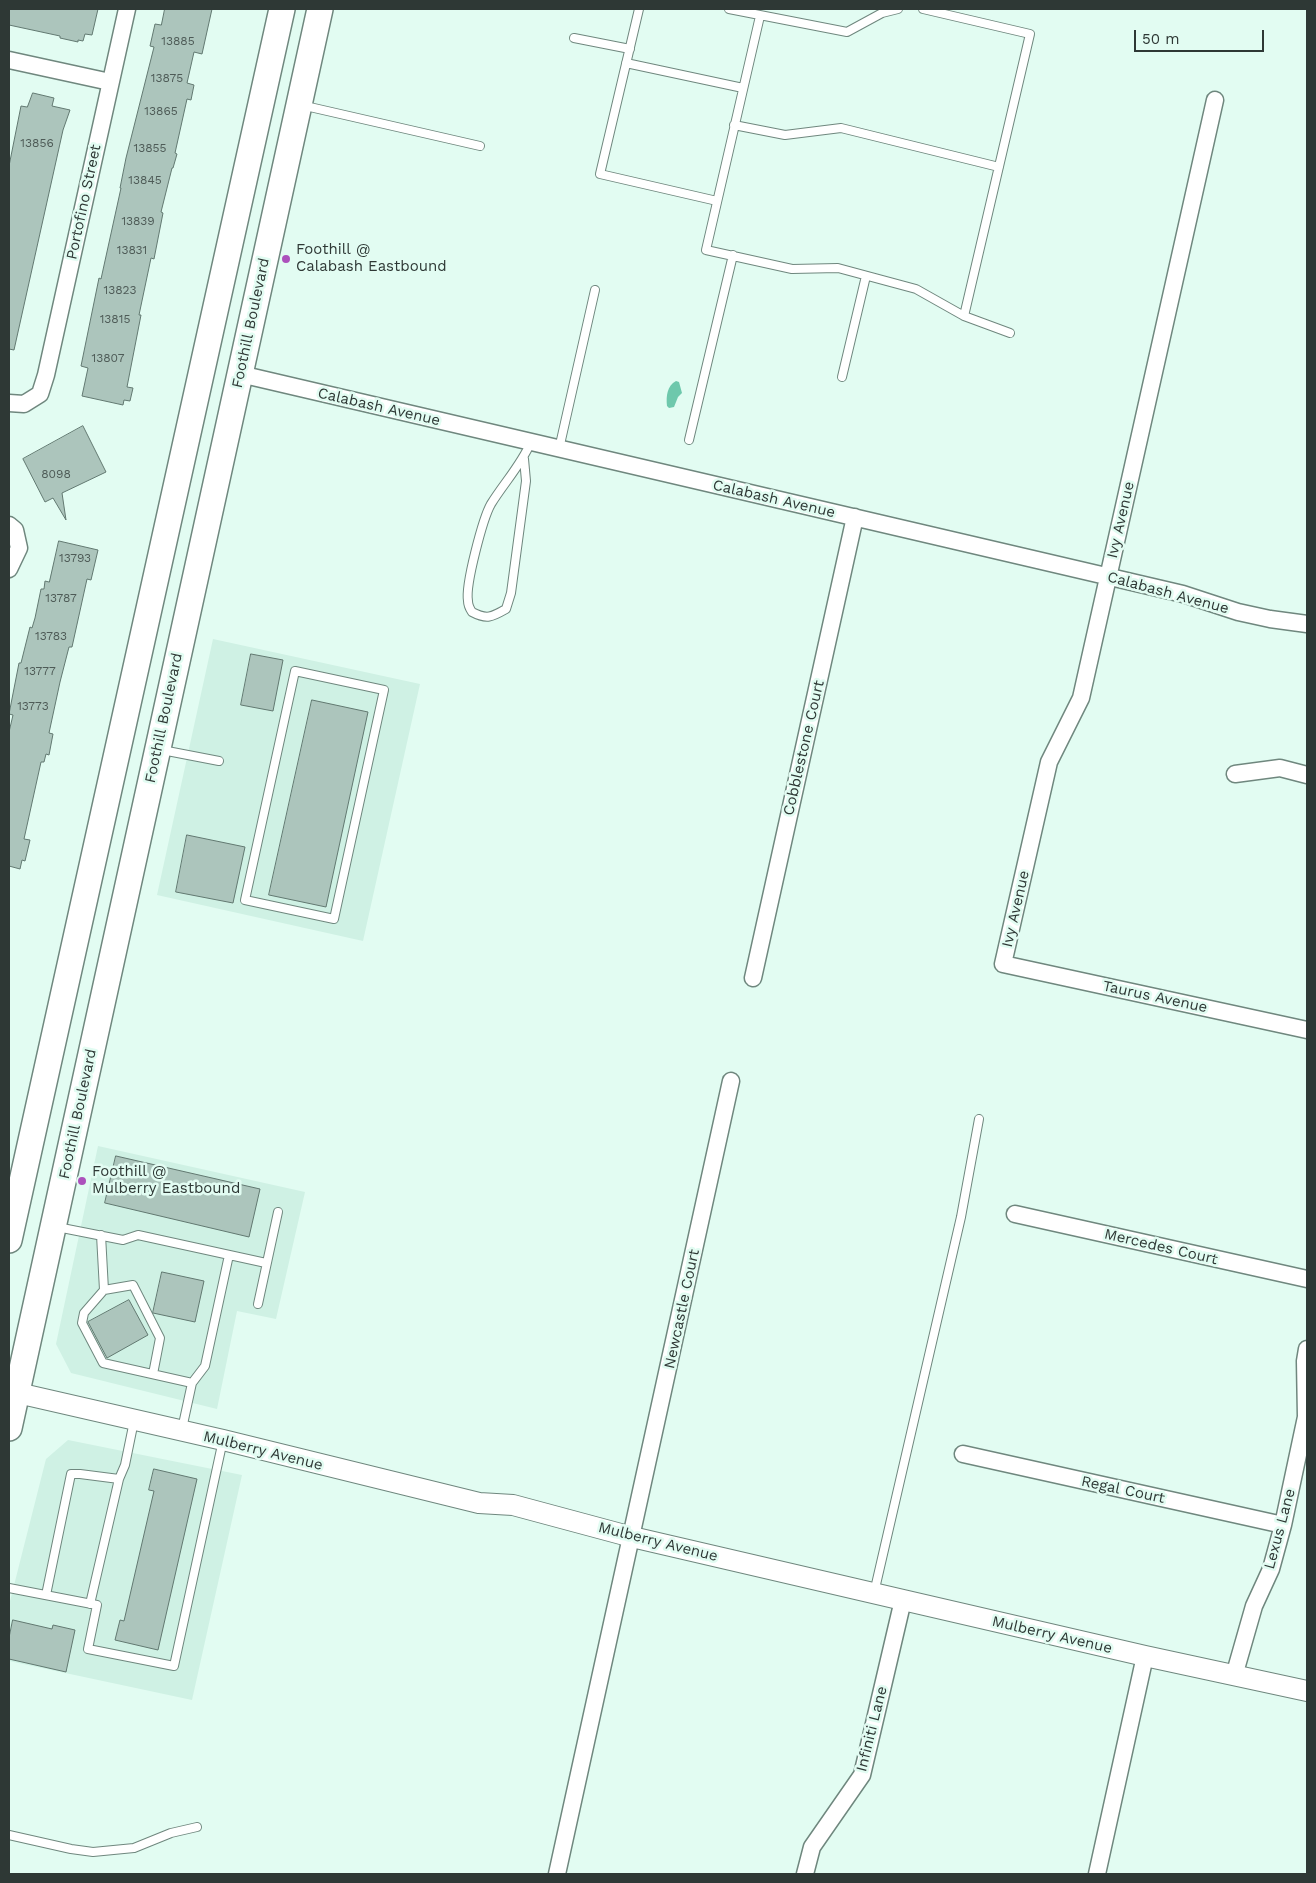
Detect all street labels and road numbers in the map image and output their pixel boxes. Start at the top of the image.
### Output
street label: Portofino Street [63,143,105,261]
street label: Foothill Boulevard [228,256,274,390]
street label: Calabash Avenue [316,384,442,430]
street label: Calabash Avenue [711,476,837,522]
street label: Ivy Avenue [1103,480,1139,560]
street label: Calabash Avenue [1105,568,1231,618]
street label: Foothill Boulevard [141,651,187,785]
street label: Cobblestone Court [780,679,828,817]
street label: Ivy Avenue [998,869,1034,949]
street label: Taurus Avenue [1101,977,1209,1017]
street label: Foothill Boulevard [55,1047,101,1181]
street label: Mercedes Court [1103,1225,1219,1269]
street label: Newcastle Court [661,1248,703,1370]
street label: Mulberry Avenue [201,1427,325,1475]
street label: Regal Court [1080,1472,1166,1508]
street label: Lexus Lane [1261,1487,1299,1571]
street label: Mulberry Avenue [596,1518,720,1566]
street label: Mulberry Avenue [990,1612,1114,1658]
street label: Infiniti Lane [853,1684,891,1774]

